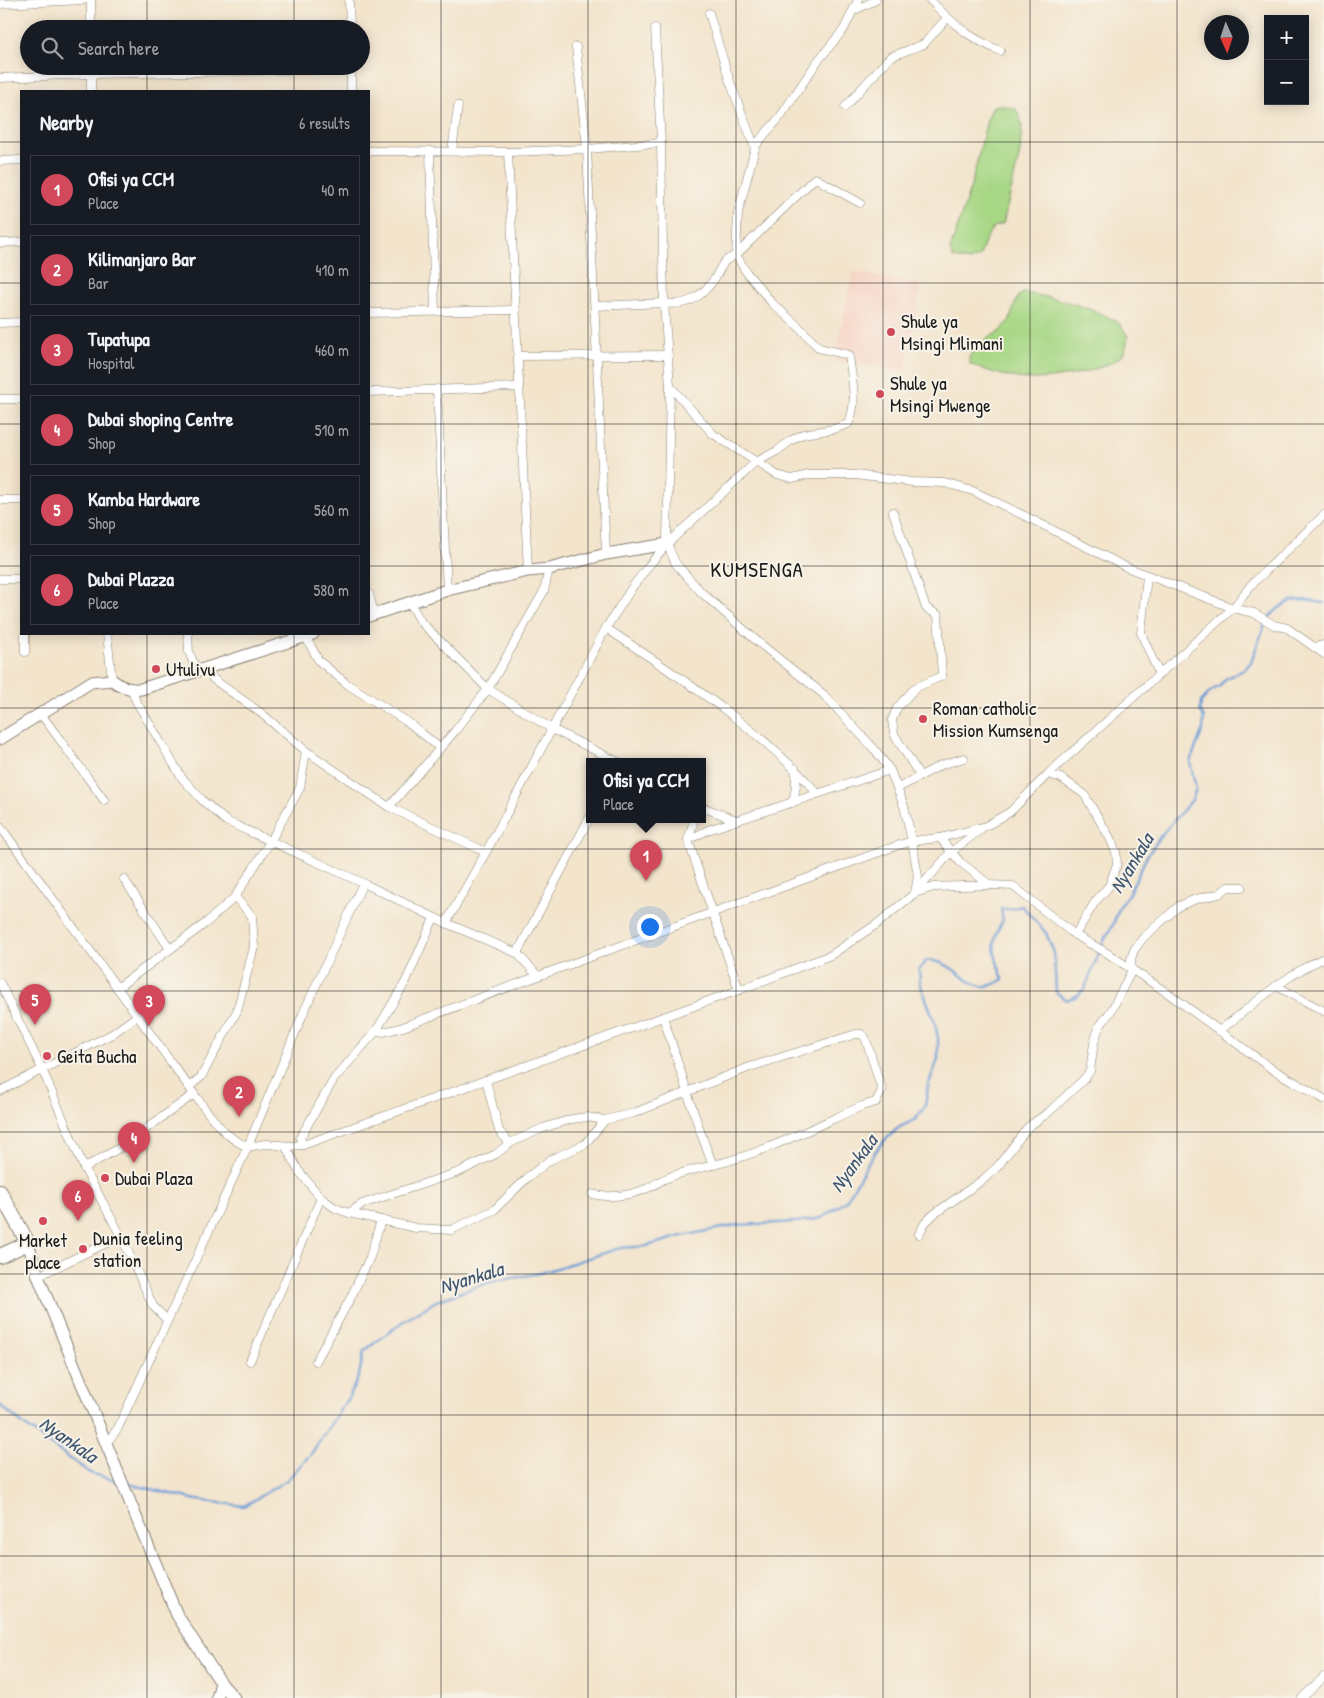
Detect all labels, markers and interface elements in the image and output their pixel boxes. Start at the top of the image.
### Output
north arrow [1204,15,1249,60]
map controls [1264,15,1309,105]
button: + [1264,15,1309,60]
search box [20,20,370,75]
icon: search [38,34,66,62]
text: Search here [78,35,159,61]
button: − [1264,60,1309,105]
text: Nearby [40,108,93,137]
text: 6 results [299,112,350,134]
text: Ofisi ya CCM [88,166,174,192]
text: 1 [54,179,60,201]
text: 40 m [321,179,349,201]
text: Place [88,192,119,214]
text: Kilimanjaro Bar [88,246,196,272]
text: 2 [53,259,61,281]
text: 410 m [315,259,349,281]
text: Bar [88,272,109,294]
place label: Shule ya Msingi Mlimani [901,308,1003,356]
text: Tupatupa [88,326,150,352]
marker: Shule ya Msingi Mlimani [885,326,897,338]
text: 3 [53,339,61,361]
text: 460 m [315,339,349,361]
text: Hospital [88,352,135,374]
place label: Shule ya Msingi Mwenge [890,370,991,418]
marker: Shule ya Msingi Mwenge [874,388,886,400]
text: Dubai shoping Centre [88,406,233,432]
text: 4 [54,419,60,441]
text: 510 m [315,419,349,441]
text: Shop [88,432,115,454]
text: Kamba Hardware [88,486,200,512]
text: 5 [54,499,60,521]
text: 560 m [314,499,349,521]
text: Shop [88,512,115,534]
district label: KUMSENGA [710,555,804,584]
text: Dubai Plazza [88,566,174,592]
text: 6 [54,579,60,601]
text: 580 m [314,579,349,601]
text: Place [88,592,119,614]
place label: Utulivu [166,656,215,682]
marker: Utulivu [150,663,162,675]
place label: Roman catholic Mission Kumsenga [933,695,1058,743]
marker: Roman catholic Mission Kumsenga [917,713,929,725]
popup [586,758,706,823]
text: Ofisi ya CCM [603,767,689,793]
text: Place [603,793,634,815]
water label: Nyankala [1103,826,1161,898]
pin: 1 [630,840,662,881]
your location [637,914,663,940]
pin: 5 [19,984,51,1025]
pin: 3 [133,985,165,1026]
place label: Geita Bucha [57,1043,137,1069]
marker: Geita Bucha [41,1050,53,1062]
pin: 2 [223,1076,255,1117]
pin: 4 [118,1122,150,1163]
water label: Nyankala [823,1127,885,1198]
place label: Dubai Plaza [115,1165,193,1191]
marker: Dubai Plaza [99,1172,111,1184]
pin: 6 [62,1180,94,1221]
marker: Market place [37,1215,49,1227]
place label: Dunia feeling station [93,1225,183,1273]
place label: Market place [19,1227,67,1275]
marker: Dunia feeling station [77,1243,89,1255]
water label: Nyankala [436,1254,509,1300]
water label: Nyankala [34,1409,105,1471]

